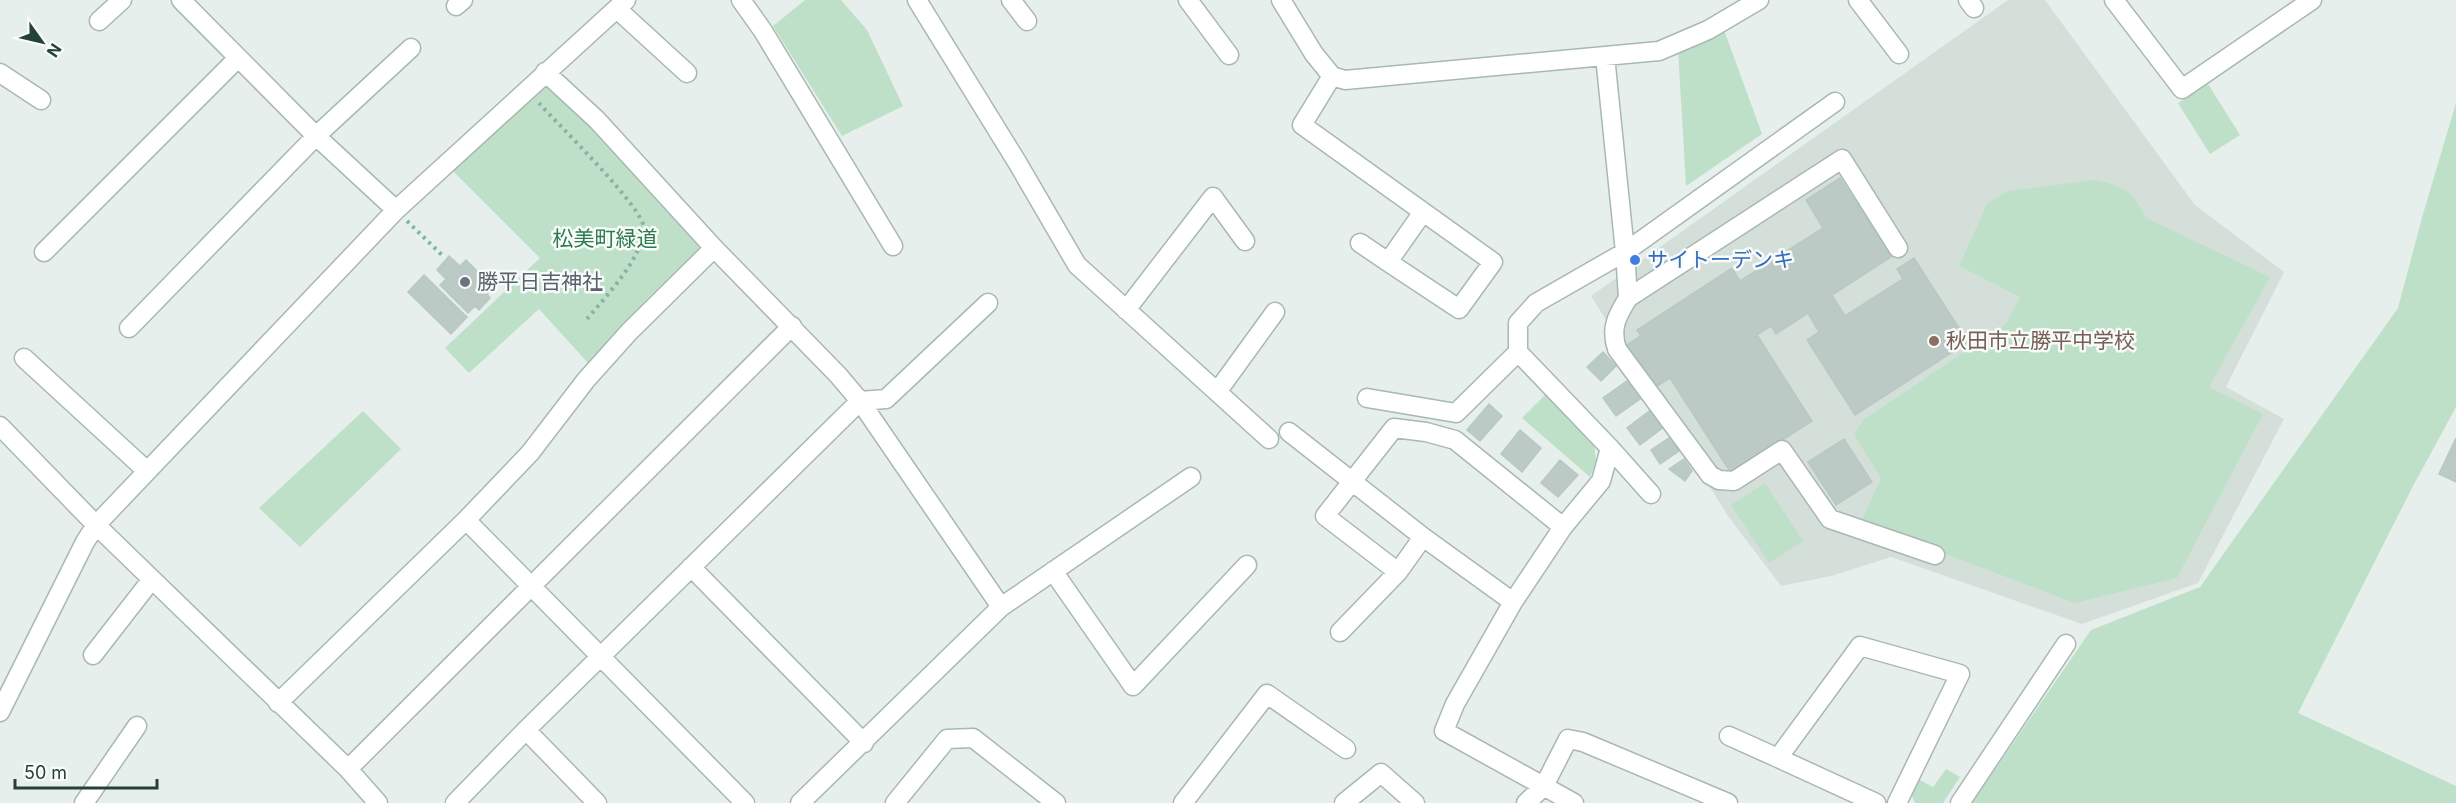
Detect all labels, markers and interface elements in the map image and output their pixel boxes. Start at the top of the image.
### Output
north arrow [12,12,72,72]
text: N [43,40,66,61]
park label: 松美町緑道 [553,226,658,251]
place label: サイトーデンキ [1647,247,1794,272]
marker: サイトーデンキ [1628,253,1642,267]
place label: 勝平日吉神社 [477,269,603,294]
marker: 勝平日吉神社 [458,275,472,289]
place label: 秋田市立勝平中学校 [1946,328,2135,353]
marker: 秋田市立勝平中学校 [1927,334,1941,348]
scale bar [15,752,158,790]
text: 50 m [24,762,67,783]

